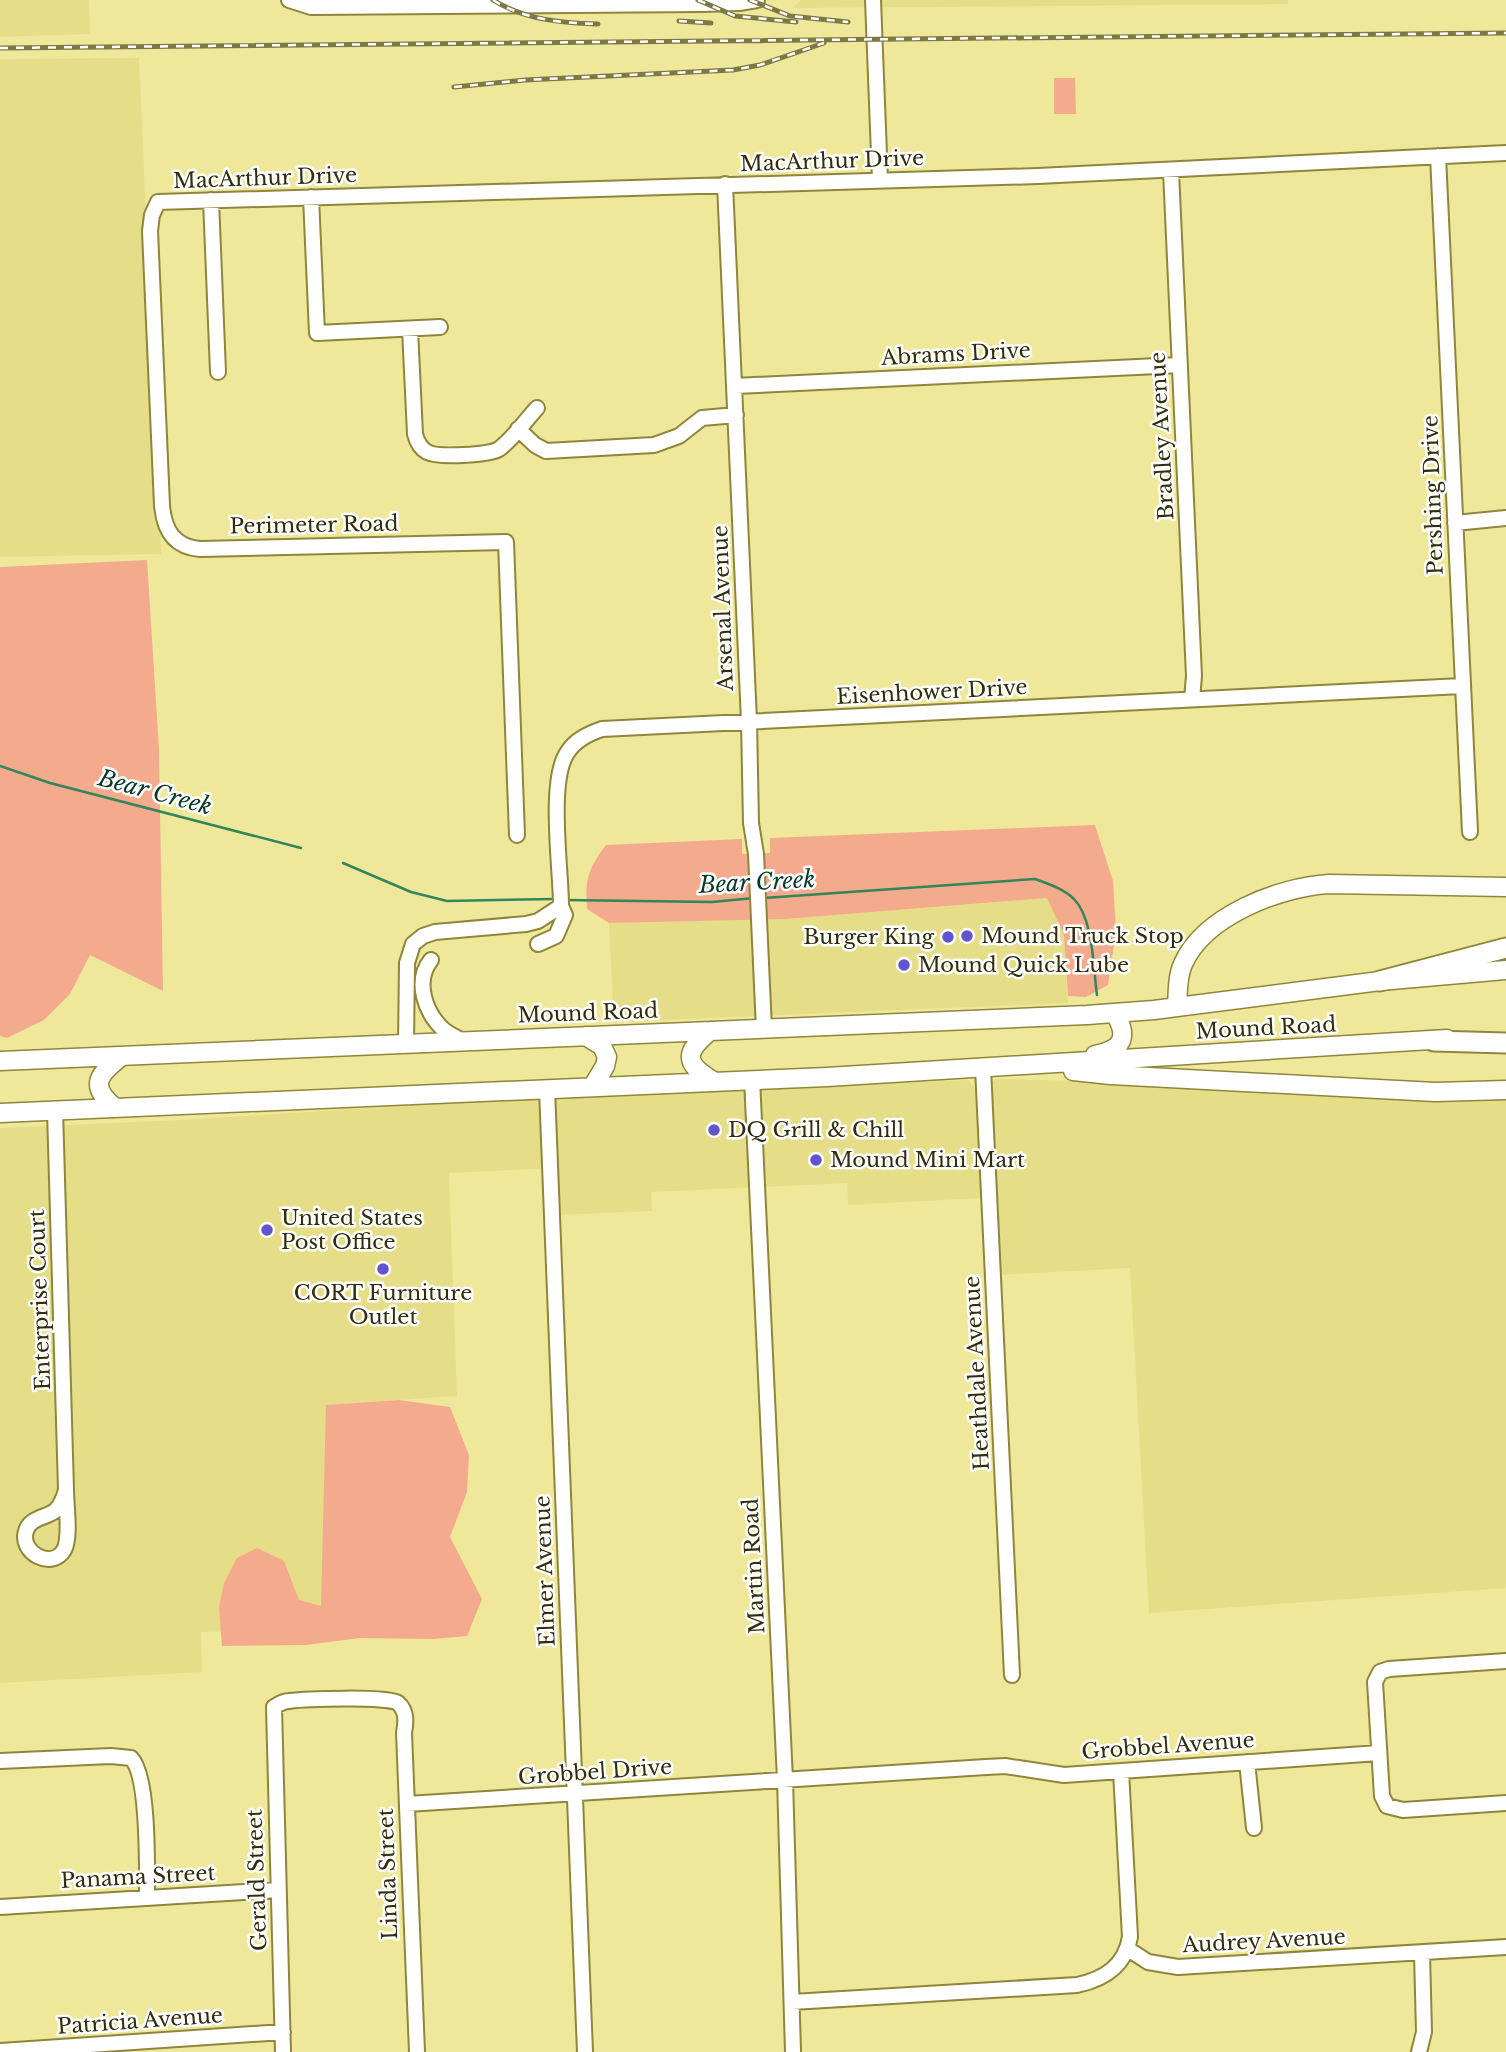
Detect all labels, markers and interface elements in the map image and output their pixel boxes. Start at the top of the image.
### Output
street label: MacArthur Drive [740,145,924,177]
street label: MacArthur Drive [173,162,357,194]
street label: Abrams Drive [880,337,1031,371]
street label: Bradley Avenue [1145,351,1179,521]
street label: Pershing Drive [1417,415,1449,575]
street label: Perimeter Road [229,511,399,539]
street label: Arsenal Avenue [707,525,739,692]
street label: Eisenhower Drive [836,674,1028,710]
water label: Bear Creek [94,763,215,821]
water label: Bear Creek [697,865,816,899]
place label: Mound Truck Stop [981,923,1184,949]
place label: Burger King [803,924,934,950]
marker: Mound Truck Stop [959,928,975,944]
marker: Burger King [940,929,956,945]
place label: Mound Quick Lube [918,952,1129,978]
marker: Mound Quick Lube [896,957,912,973]
street label: Mound Road [517,998,659,1028]
street label: Mound Road [1195,1011,1337,1045]
place label: DQ Grill & Chill [728,1117,904,1143]
marker: DQ Grill & Chill [706,1122,722,1138]
place label: Mound Mini Mart [830,1147,1025,1173]
marker: Mound Mini Mart [808,1152,824,1168]
place label: United States Post Office [281,1205,423,1255]
street label: Enterprise Court [24,1209,56,1391]
marker: United States Post Office [259,1222,275,1238]
marker: CORT Furniture Outlet [375,1261,391,1277]
street label: Heathdale Avenue [959,1275,995,1471]
place label: CORT Furniture Outlet [294,1280,472,1330]
street label: Elmer Avenue [529,1495,561,1647]
street label: Martin Road [737,1497,771,1635]
street label: Grobbel Avenue [1081,1727,1255,1765]
street label: Grobbel Drive [517,1754,673,1790]
street label: Gerald Street [242,1808,272,1951]
street label: Linda Street [373,1808,403,1940]
street label: Panama Street [60,1860,216,1894]
street label: Audrey Avenue [1181,1924,1346,1958]
street label: Patricia Avenue [56,2002,224,2040]

